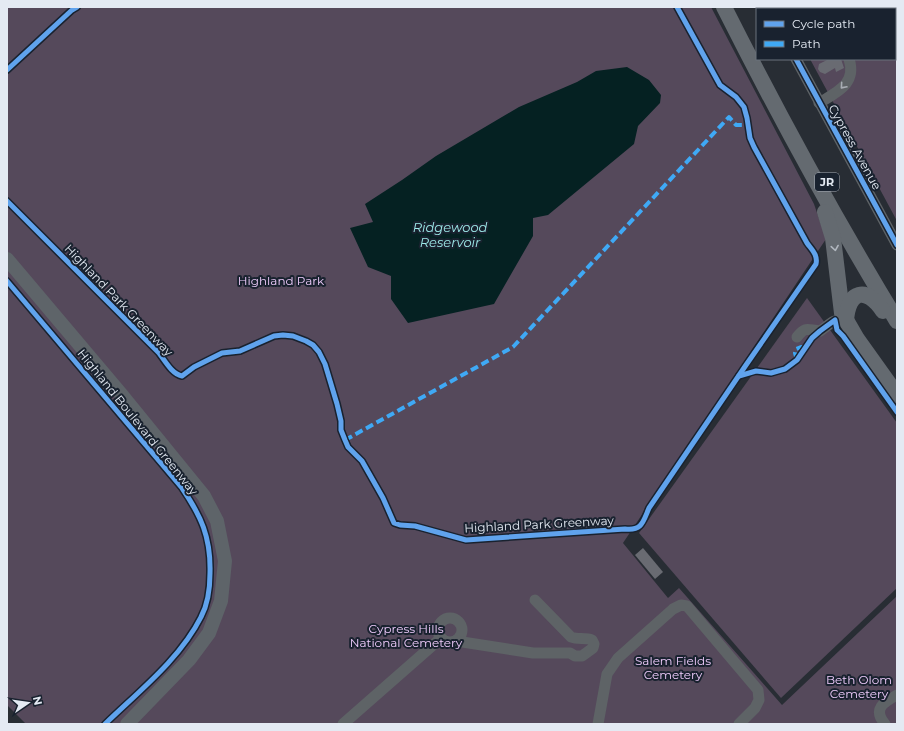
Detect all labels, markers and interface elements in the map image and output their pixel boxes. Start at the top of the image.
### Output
legend [756,8,896,60]
text: Cycle path [792,16,855,31]
text: Path [792,36,821,51]
one-way arrow [841,81,848,89]
street label: Cypress Avenue [825,102,885,192]
road number: JR [815,173,839,191]
water label: Ridgewood Reservoir [413,219,488,250]
street label: Highland Park Greenway [62,241,177,359]
one-way arrow [830,244,838,251]
park label: Highland Park [238,273,325,288]
street label: Highland Boulevard Greenway [74,346,202,498]
street label: Highland Park Greenway [464,513,615,535]
park label: Cypress Hills National Cemetery [350,621,463,650]
park label: Salem Fields Cemetery [635,653,711,682]
park label: Beth Olom Cemetery [826,672,892,701]
north arrow [8,683,48,723]
text: N [30,695,46,707]

